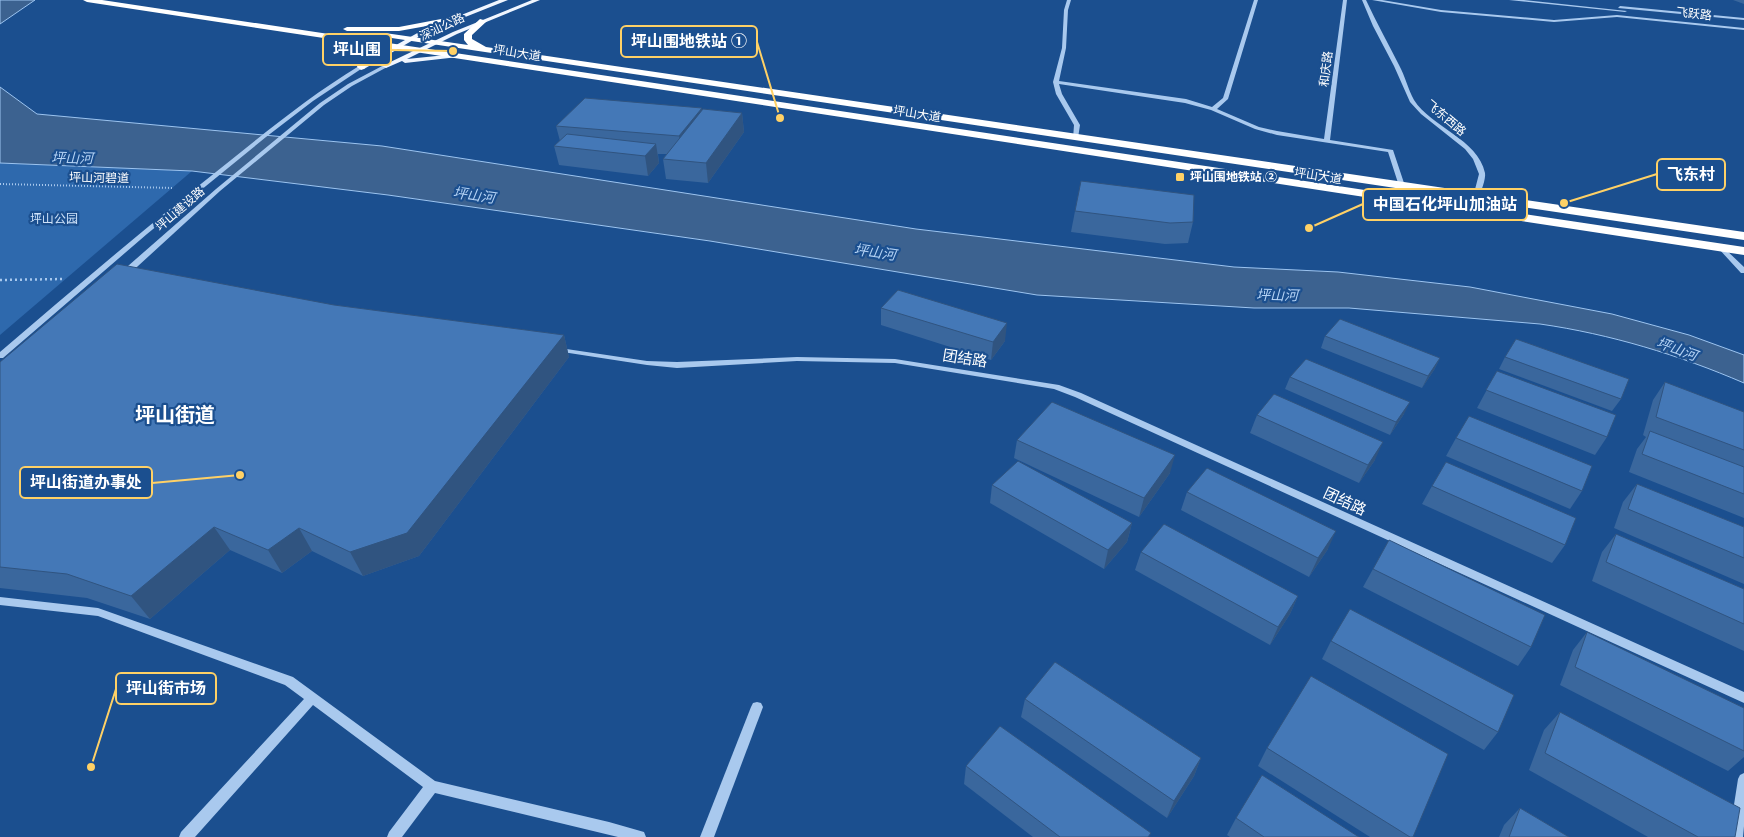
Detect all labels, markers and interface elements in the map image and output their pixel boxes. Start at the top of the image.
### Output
street label: 飞跃路 [1675,4,1713,24]
street label: 深汕公路 [417,10,467,44]
callout: 坪山围地铁站 ① [621,26,757,57]
text: 坪山围地铁站 ① [631,31,747,52]
callout: 坪山围 [323,34,391,65]
text: 坪山围 [333,39,381,60]
street label: 坪山大道 [492,41,542,65]
street label: 和庆路 [1316,50,1336,88]
street label: 飞东西路 [1422,96,1470,140]
street label: 坪山大道 [892,102,942,126]
water label: 坪山河 [51,149,96,167]
callout: 飞东村 [1657,159,1725,190]
street label: 坪山大道 [1293,164,1343,188]
text: 飞东村 [1667,164,1715,185]
street label: 坪山河碧道 [69,169,129,187]
place label: 坪山围地铁站 ② [1190,169,1277,185]
marker: 坪山围地铁站 ② [1174,171,1186,183]
street label: 坪山建设路 [152,183,208,235]
water label: 坪山河 [452,183,499,207]
callout: 中国石化坪山加油站 [1363,189,1527,220]
text: 中国石化坪山加油站 [1373,194,1517,215]
park label: 坪山公园 [30,211,78,227]
water label: 坪山河 [853,240,900,264]
water label: 坪山河 [1256,286,1301,304]
water label: 坪山河 [1654,333,1703,366]
street label: 团结路 [941,345,989,371]
district label: 坪山街道 [135,402,215,428]
callout: 坪山街道办事处 [20,467,152,498]
text: 坪山街道办事处 [30,472,142,493]
street label: 团结路 [1321,483,1369,519]
callout: 坪山街市场 [116,673,216,704]
text: 坪山街市场 [126,678,206,699]

